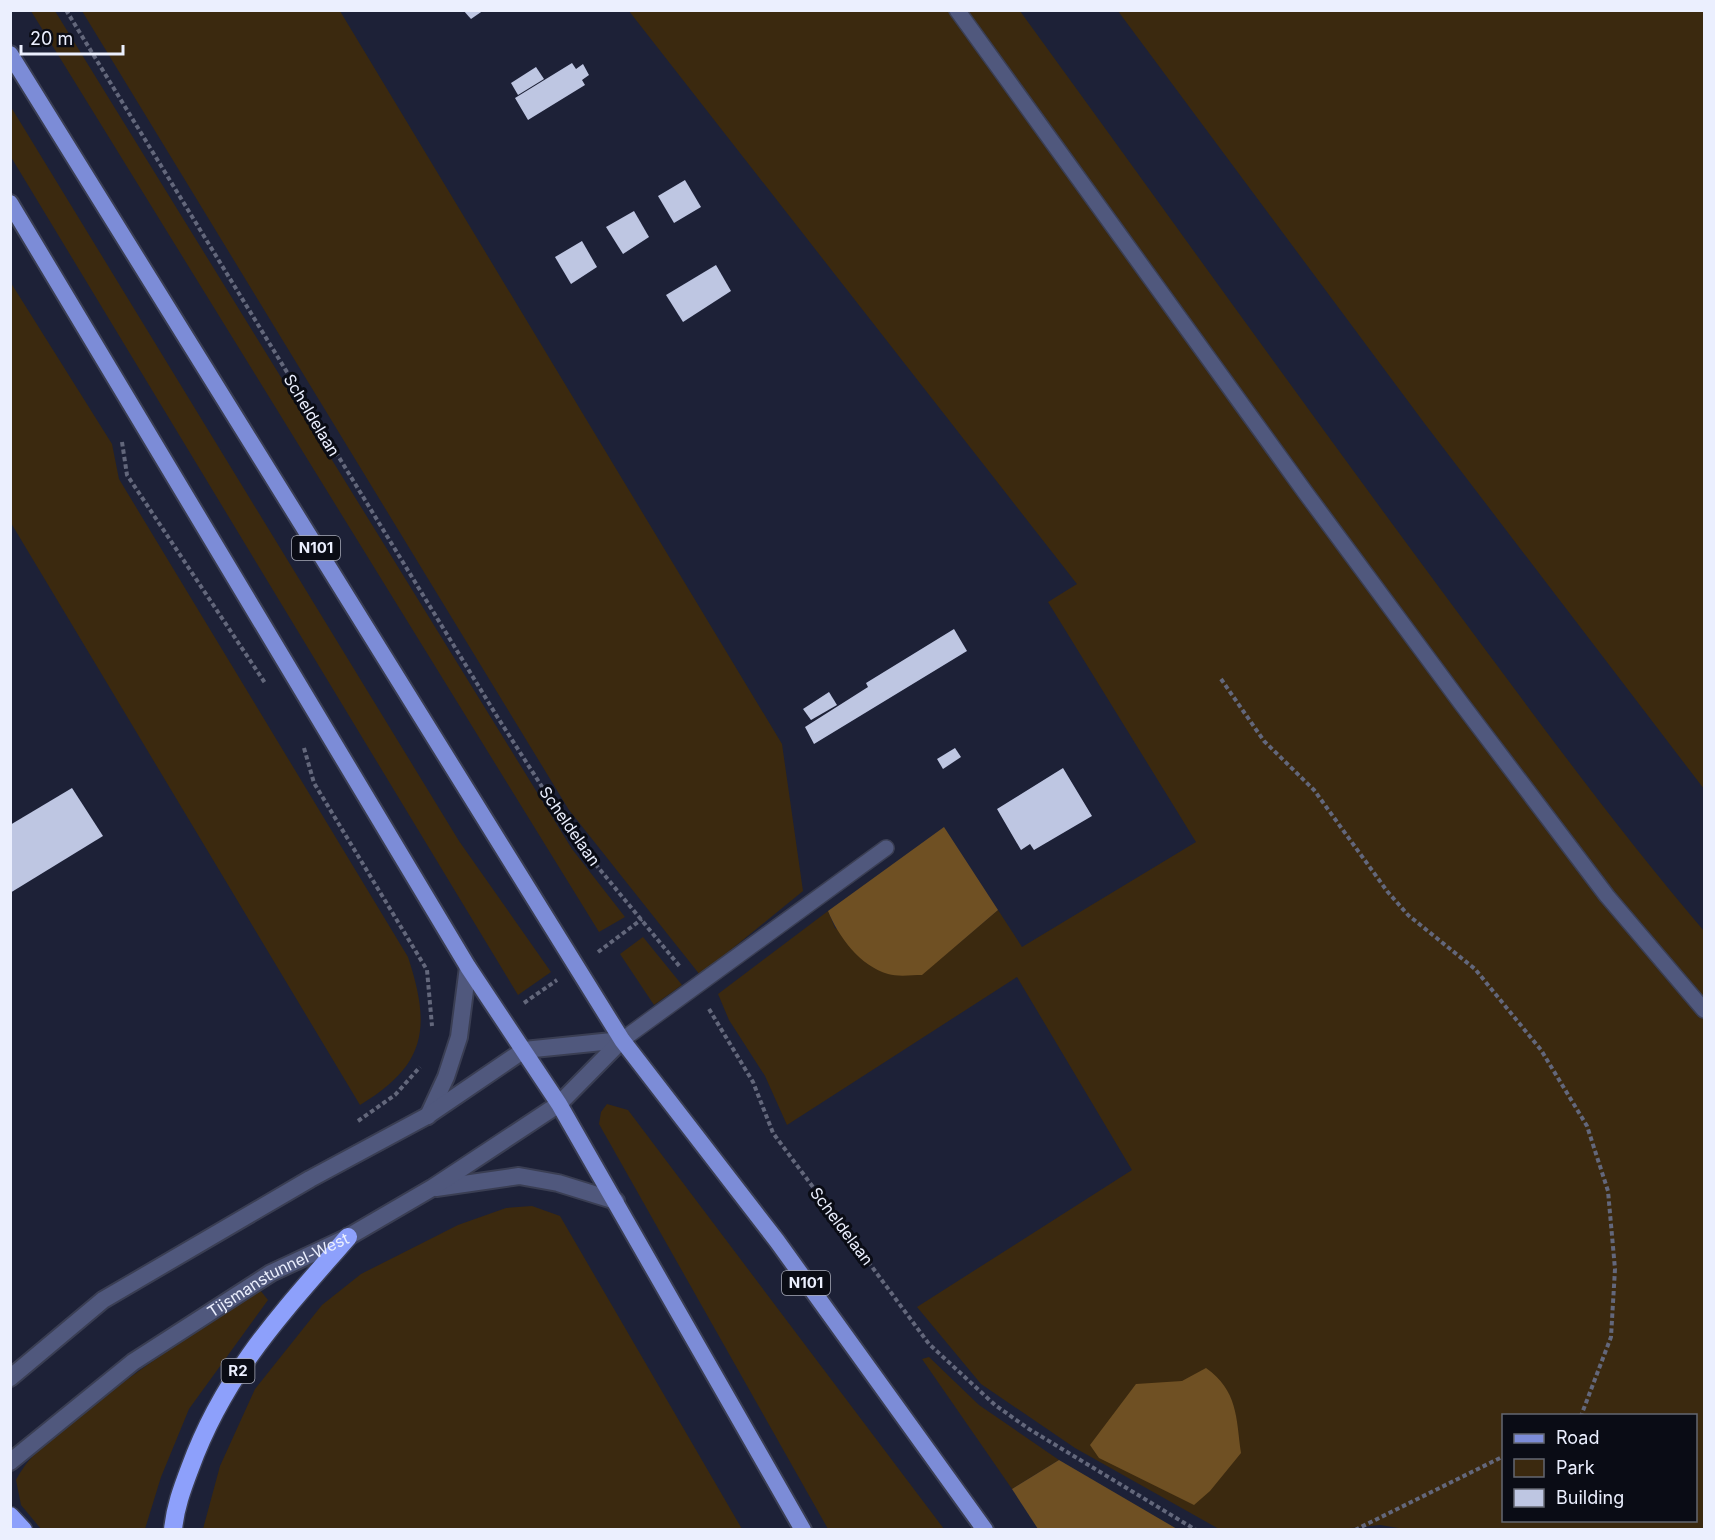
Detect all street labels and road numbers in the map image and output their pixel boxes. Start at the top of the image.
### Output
street label: Scheldelaan [280,370,344,460]
road number: N101 [292,536,340,560]
street label: Scheldelaan [535,782,605,870]
street label: Scheldelaan [806,1183,878,1269]
street label: Tijsmanstunnel-West [203,1228,352,1322]
road number: N101 [782,1271,830,1295]
road number: R2 [222,1359,254,1383]

